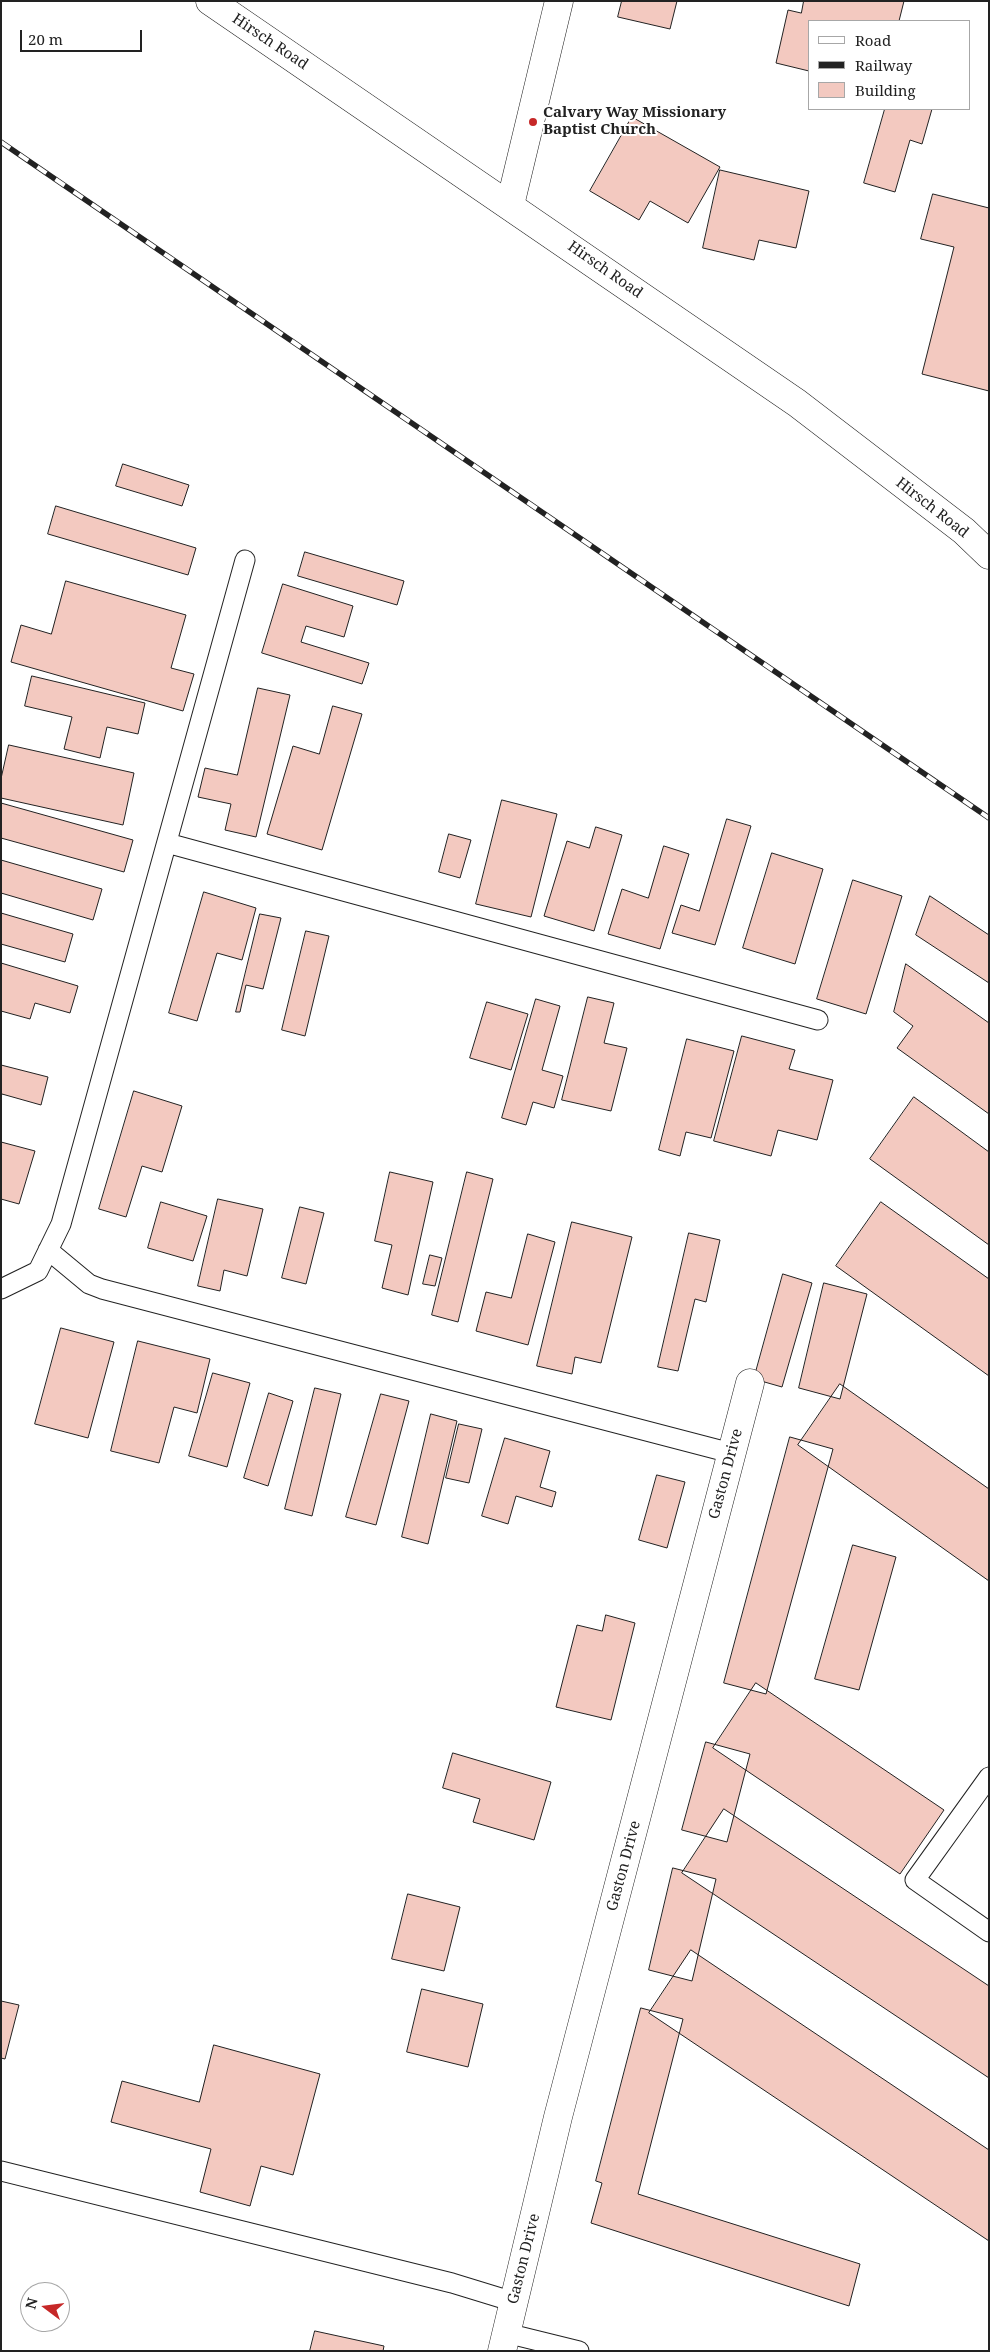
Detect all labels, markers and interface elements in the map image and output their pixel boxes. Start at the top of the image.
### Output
street label: Hirsch Road [229,10,311,74]
scale bar [22,20,145,52]
legend [808,20,970,110]
text: 20 m [28,29,63,49]
text: Road [855,30,891,50]
text: Railway [855,55,912,75]
text: Building [855,80,916,100]
place label: Calvary Way Missionary Baptist Church [543,104,726,139]
marker: Calvary Way Missionary Baptist Church [527,116,539,128]
street label: Hirsch Road [564,238,646,302]
street label: Hirsch Road [892,474,972,542]
street label: Gaston Drive [705,1427,747,1521]
street label: Gaston Drive [603,1819,645,1913]
street label: Gaston Drive [504,2212,544,2306]
north arrow [20,2282,70,2332]
text: N [20,2295,42,2311]

